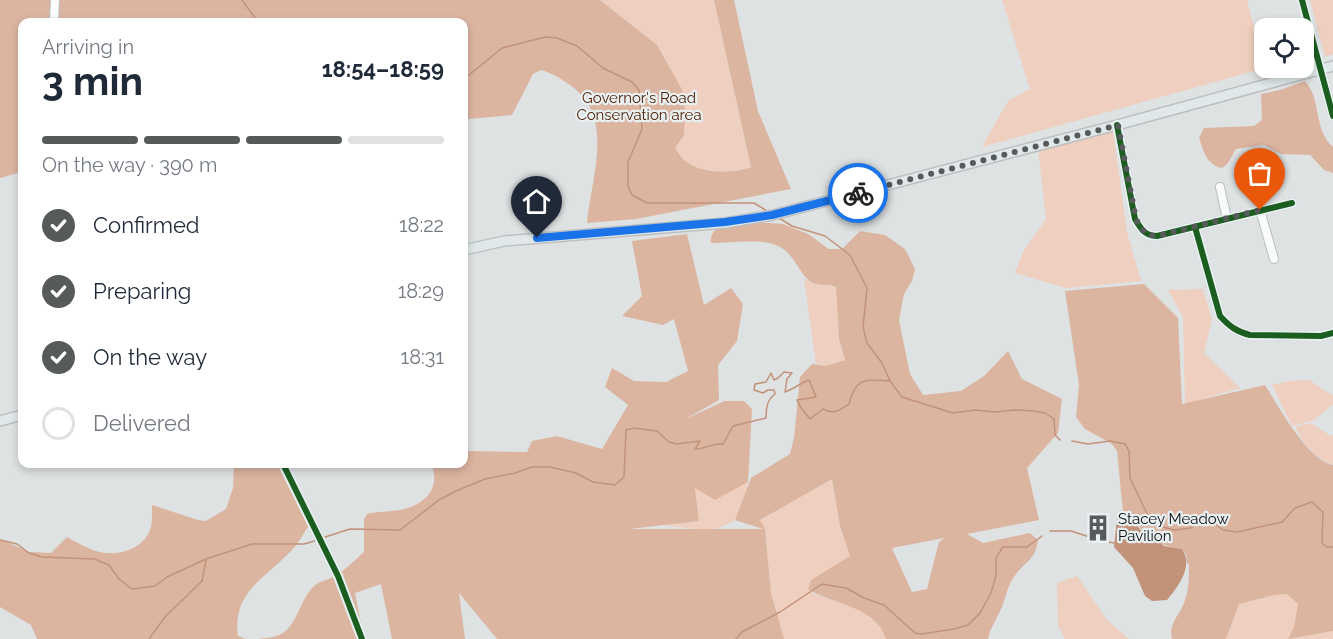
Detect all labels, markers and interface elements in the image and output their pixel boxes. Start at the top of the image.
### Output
map controls [1254,18,1314,78]
button: locate [1254,18,1314,78]
text: Arriving in [42,35,134,59]
text: 18:54–18:59 [322,56,444,82]
text: 3 min [42,58,143,104]
park label: Governor's Road Conservation area [576,89,702,124]
pin [1234,148,1285,210]
text: On the way · 390 m [42,153,217,177]
icon: bag [1243,157,1276,190]
courier [828,163,888,223]
pin [511,176,562,238]
icon: bike [842,177,875,210]
icon: home [520,185,553,218]
icon: check [42,209,75,242]
text: Confirmed [93,212,200,238]
text: 18:22 [399,213,444,237]
icon: check [42,275,75,308]
text: Preparing [93,278,191,304]
text: 18:29 [398,279,444,303]
icon: check [42,341,75,374]
text: On the way [93,344,207,370]
text: 18:31 [401,345,444,369]
text: Delivered [93,410,191,436]
place label: Stacey Meadow Pavilion [1118,510,1229,545]
building icon: Stacey Meadow Pavilion [1083,513,1113,543]

